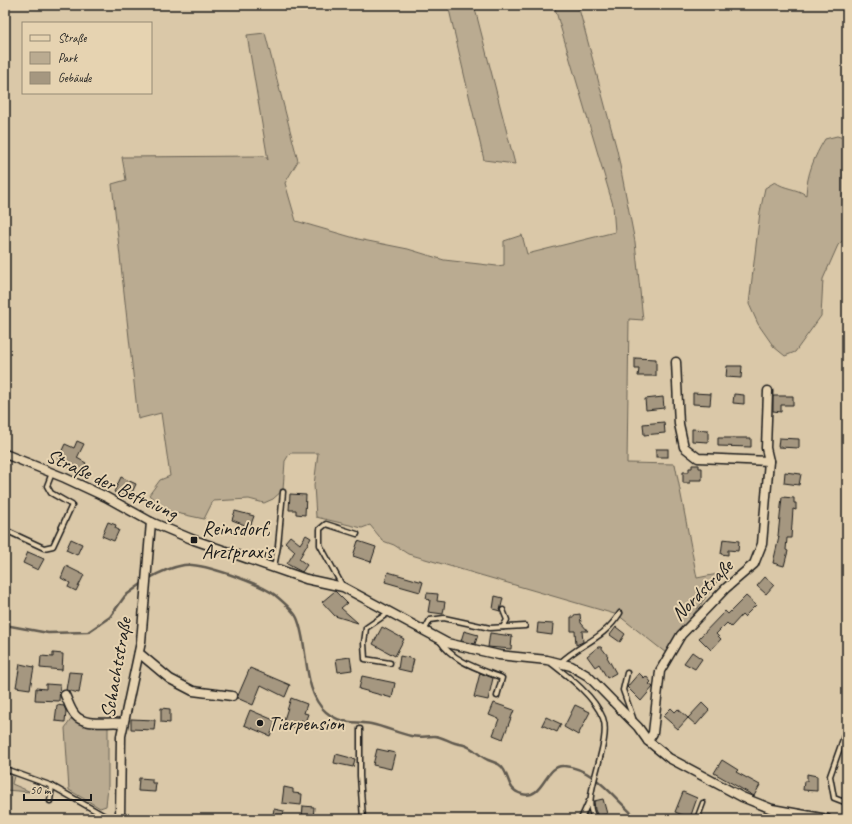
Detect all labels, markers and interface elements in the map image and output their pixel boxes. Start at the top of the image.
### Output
legend [22,22,152,94]
text: Straße [58,30,87,46]
text: Park [58,50,79,66]
text: Gebäude [58,70,92,86]
street label: Straße der Befreiung [42,443,183,526]
place label: Reinsdorf, Arztpraxis [202,516,275,564]
marker: Reinsdorf, Arztpraxis [189,535,199,545]
street label: Nordstraße [666,553,739,626]
street label: Schachtstraße [95,614,137,720]
place label: Tierpension [268,711,345,736]
marker: Tierpension [255,718,265,728]
scale bar [24,776,91,802]
text: 50 m [30,782,52,798]

